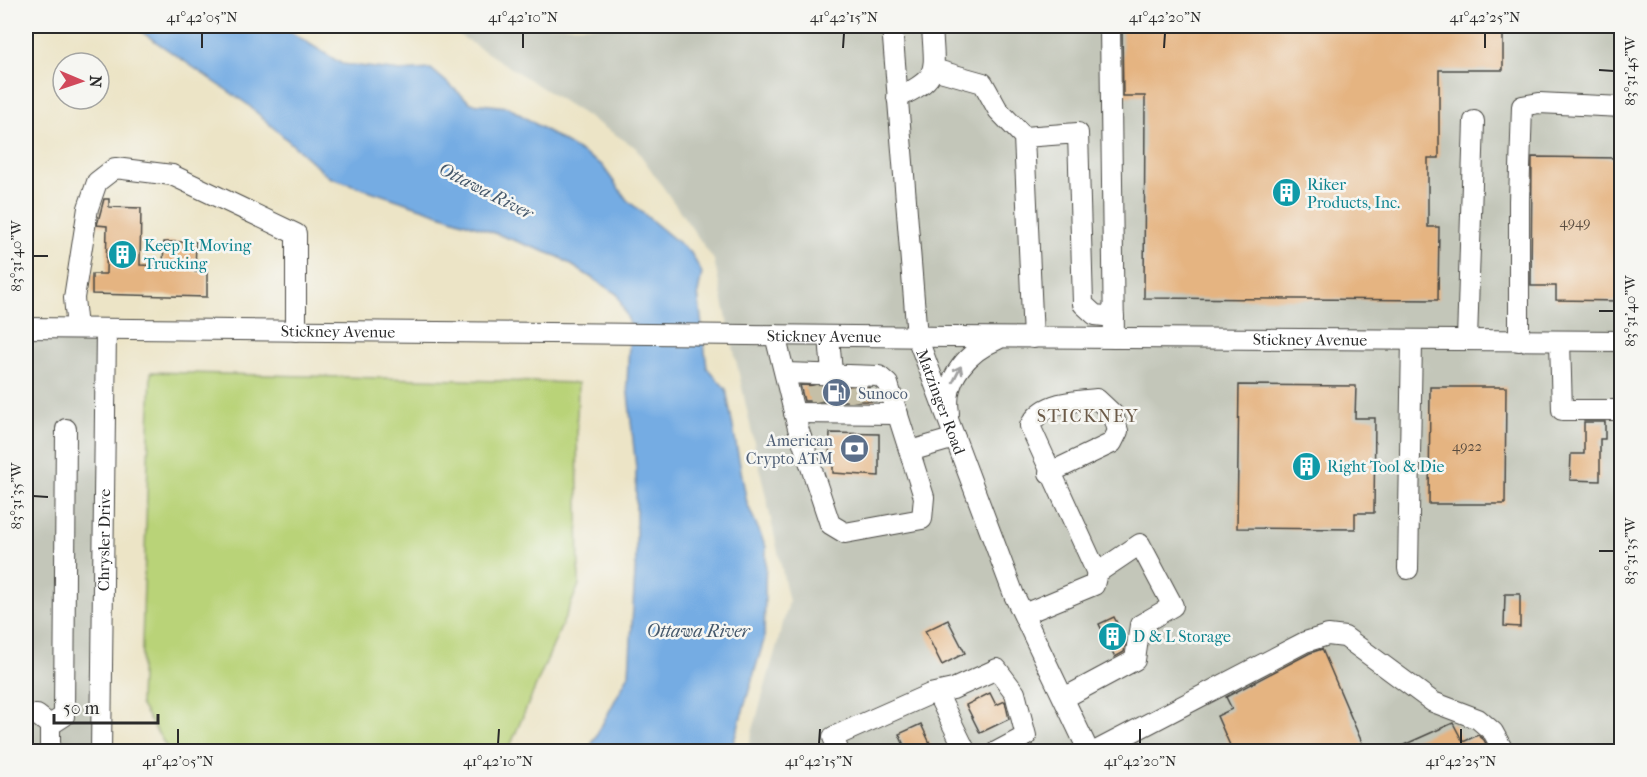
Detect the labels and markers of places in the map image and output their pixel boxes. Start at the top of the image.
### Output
place label: Riker Products, Inc. [1307,175,1400,212]
building icon: Riker Products, Inc. [1270,177,1302,209]
place label: Keep It Moving Trucking [144,236,252,273]
building icon: Keep It Moving Trucking [107,238,139,270]
fuel station icon: Sunoco [821,377,853,409]
place label: Sunoco [858,384,908,403]
place label: American Crypto ATM [746,431,834,468]
bank icon: American Crypto ATM [838,433,870,465]
building icon: Right Tool & Die [1290,450,1322,482]
place label: Right Tool & Die [1327,457,1444,476]
building icon: D & L Storage [1096,620,1128,652]
place label: D & L Storage [1133,627,1231,646]

